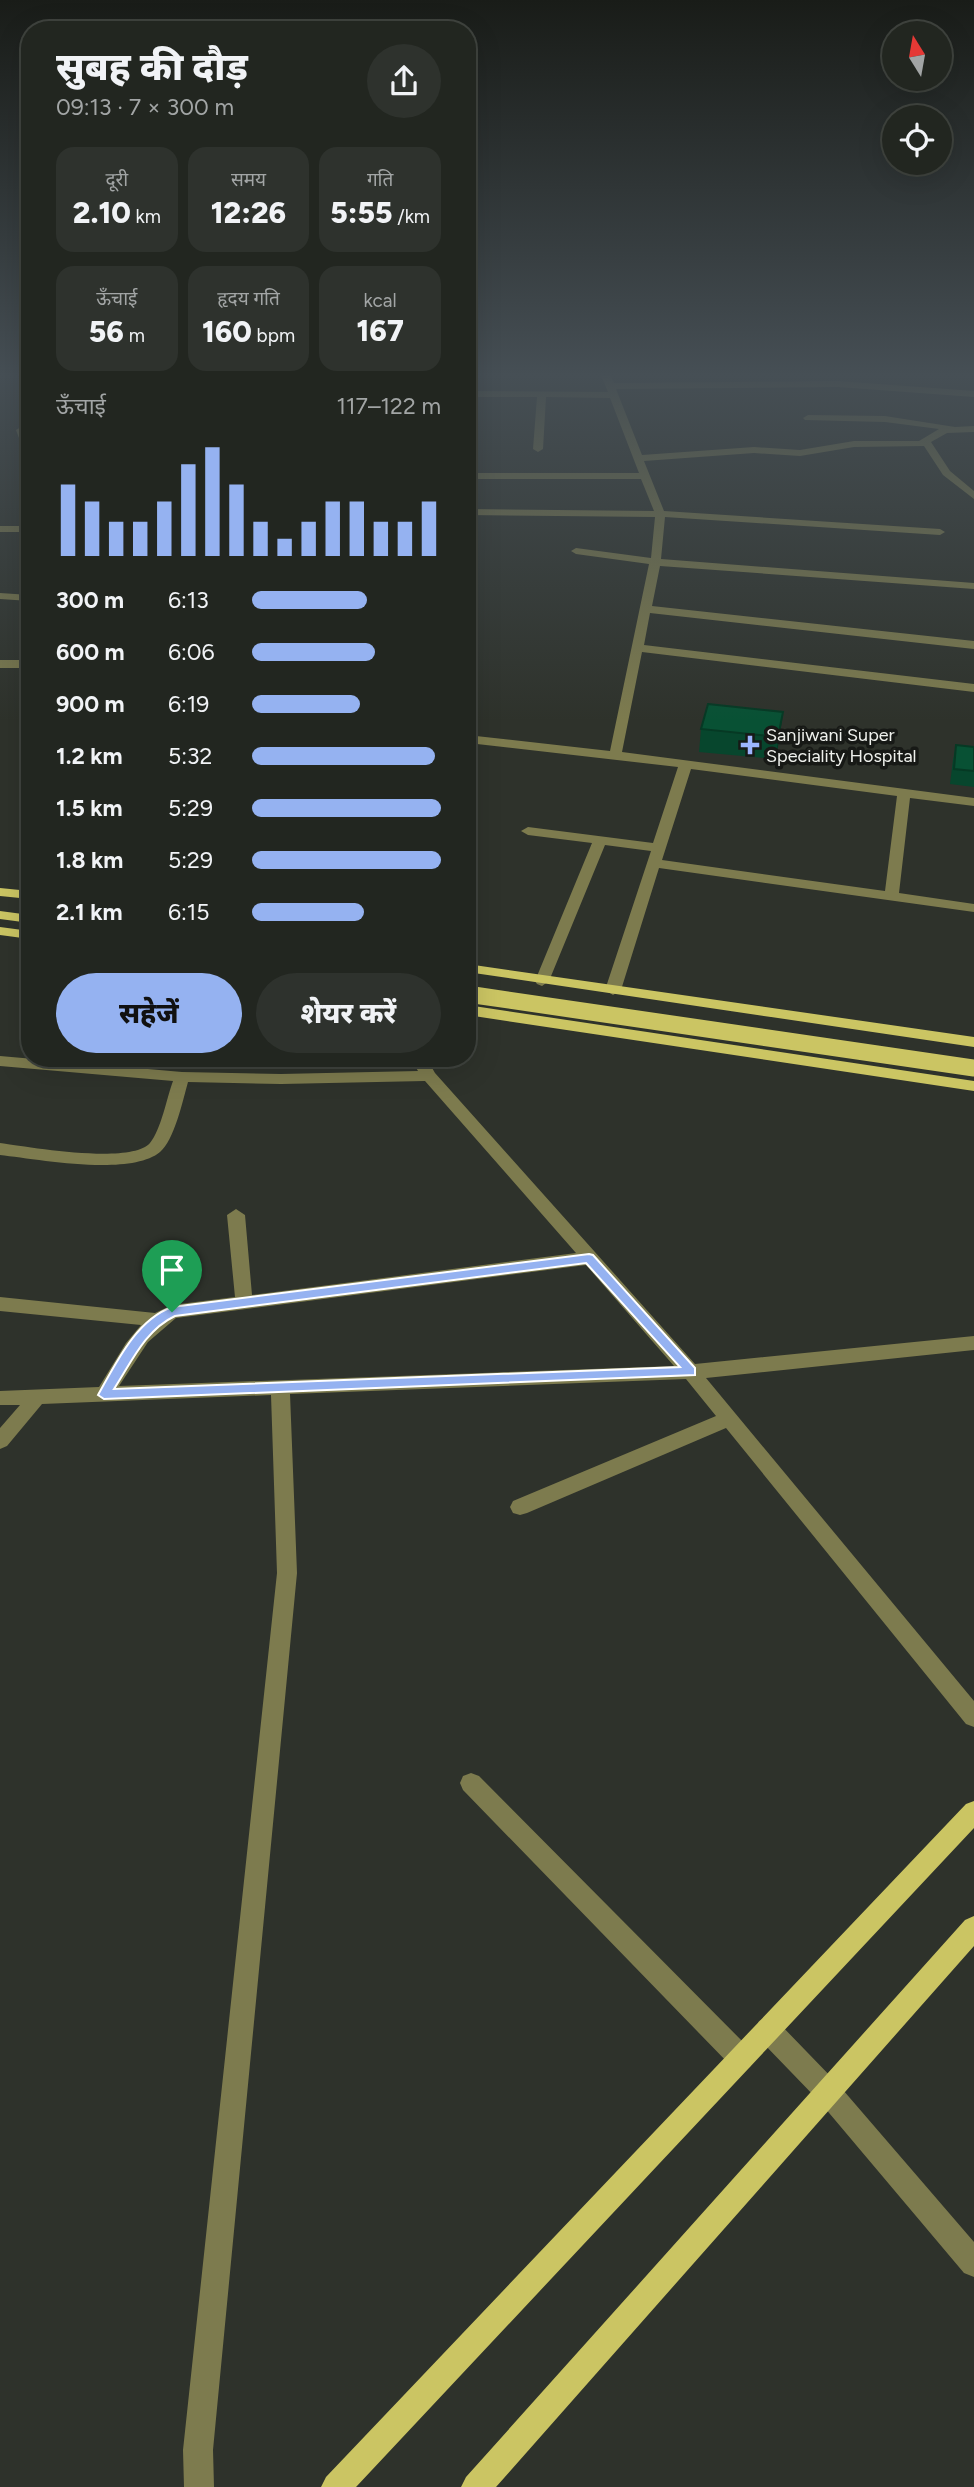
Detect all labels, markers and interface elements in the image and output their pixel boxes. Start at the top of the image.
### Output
north arrow [882,21,952,91]
map controls [882,21,952,175]
text: सुबह की दौड़ [56,44,248,90]
button: share [367,44,441,118]
text: 09:13 · 7 × 300 m [56,93,234,121]
button: locate [882,105,952,175]
text: दूरी [105,168,128,191]
text: समय [231,168,266,191]
text: गति [367,168,393,191]
text: 2.10 [73,194,131,231]
text: 12:26 [211,194,286,231]
text: 5:55 [330,194,393,231]
text: km [131,205,161,228]
text: /km [393,205,430,228]
text: ऊँचाई [96,287,137,310]
text: हृदय गति [217,287,280,310]
text: kcal [364,289,397,312]
text: 167 [357,312,404,349]
text: 56 [89,313,124,350]
text: 160 [202,313,252,350]
text: m [124,324,145,347]
text: bpm [252,324,295,347]
text: ऊँचाई [56,392,106,420]
text: 117–122 m [337,392,441,420]
text: 300 m [56,586,124,614]
text: 6:13 [168,586,209,614]
text: 600 m [56,638,125,666]
text: 6:06 [168,638,215,666]
text: 900 m [56,690,125,718]
text: 6:19 [168,690,209,718]
place label: Sanjiwani Super Speciality Hospital [766,724,917,767]
marker: Sanjiwani Super Speciality Hospital [740,735,760,755]
text: 1.2 km [56,742,123,770]
text: 5:32 [168,742,212,770]
text: 1.5 km [56,794,123,822]
text: 5:29 [168,794,213,822]
text: 1.8 km [56,846,123,874]
text: 5:29 [168,846,213,874]
text: 2.1 km [56,898,123,926]
text: 6:15 [168,898,210,926]
button: सहेजें [56,973,242,1053]
button: शेयर करें [256,973,441,1053]
pin [142,1240,202,1312]
icon: arrive [153,1251,191,1289]

